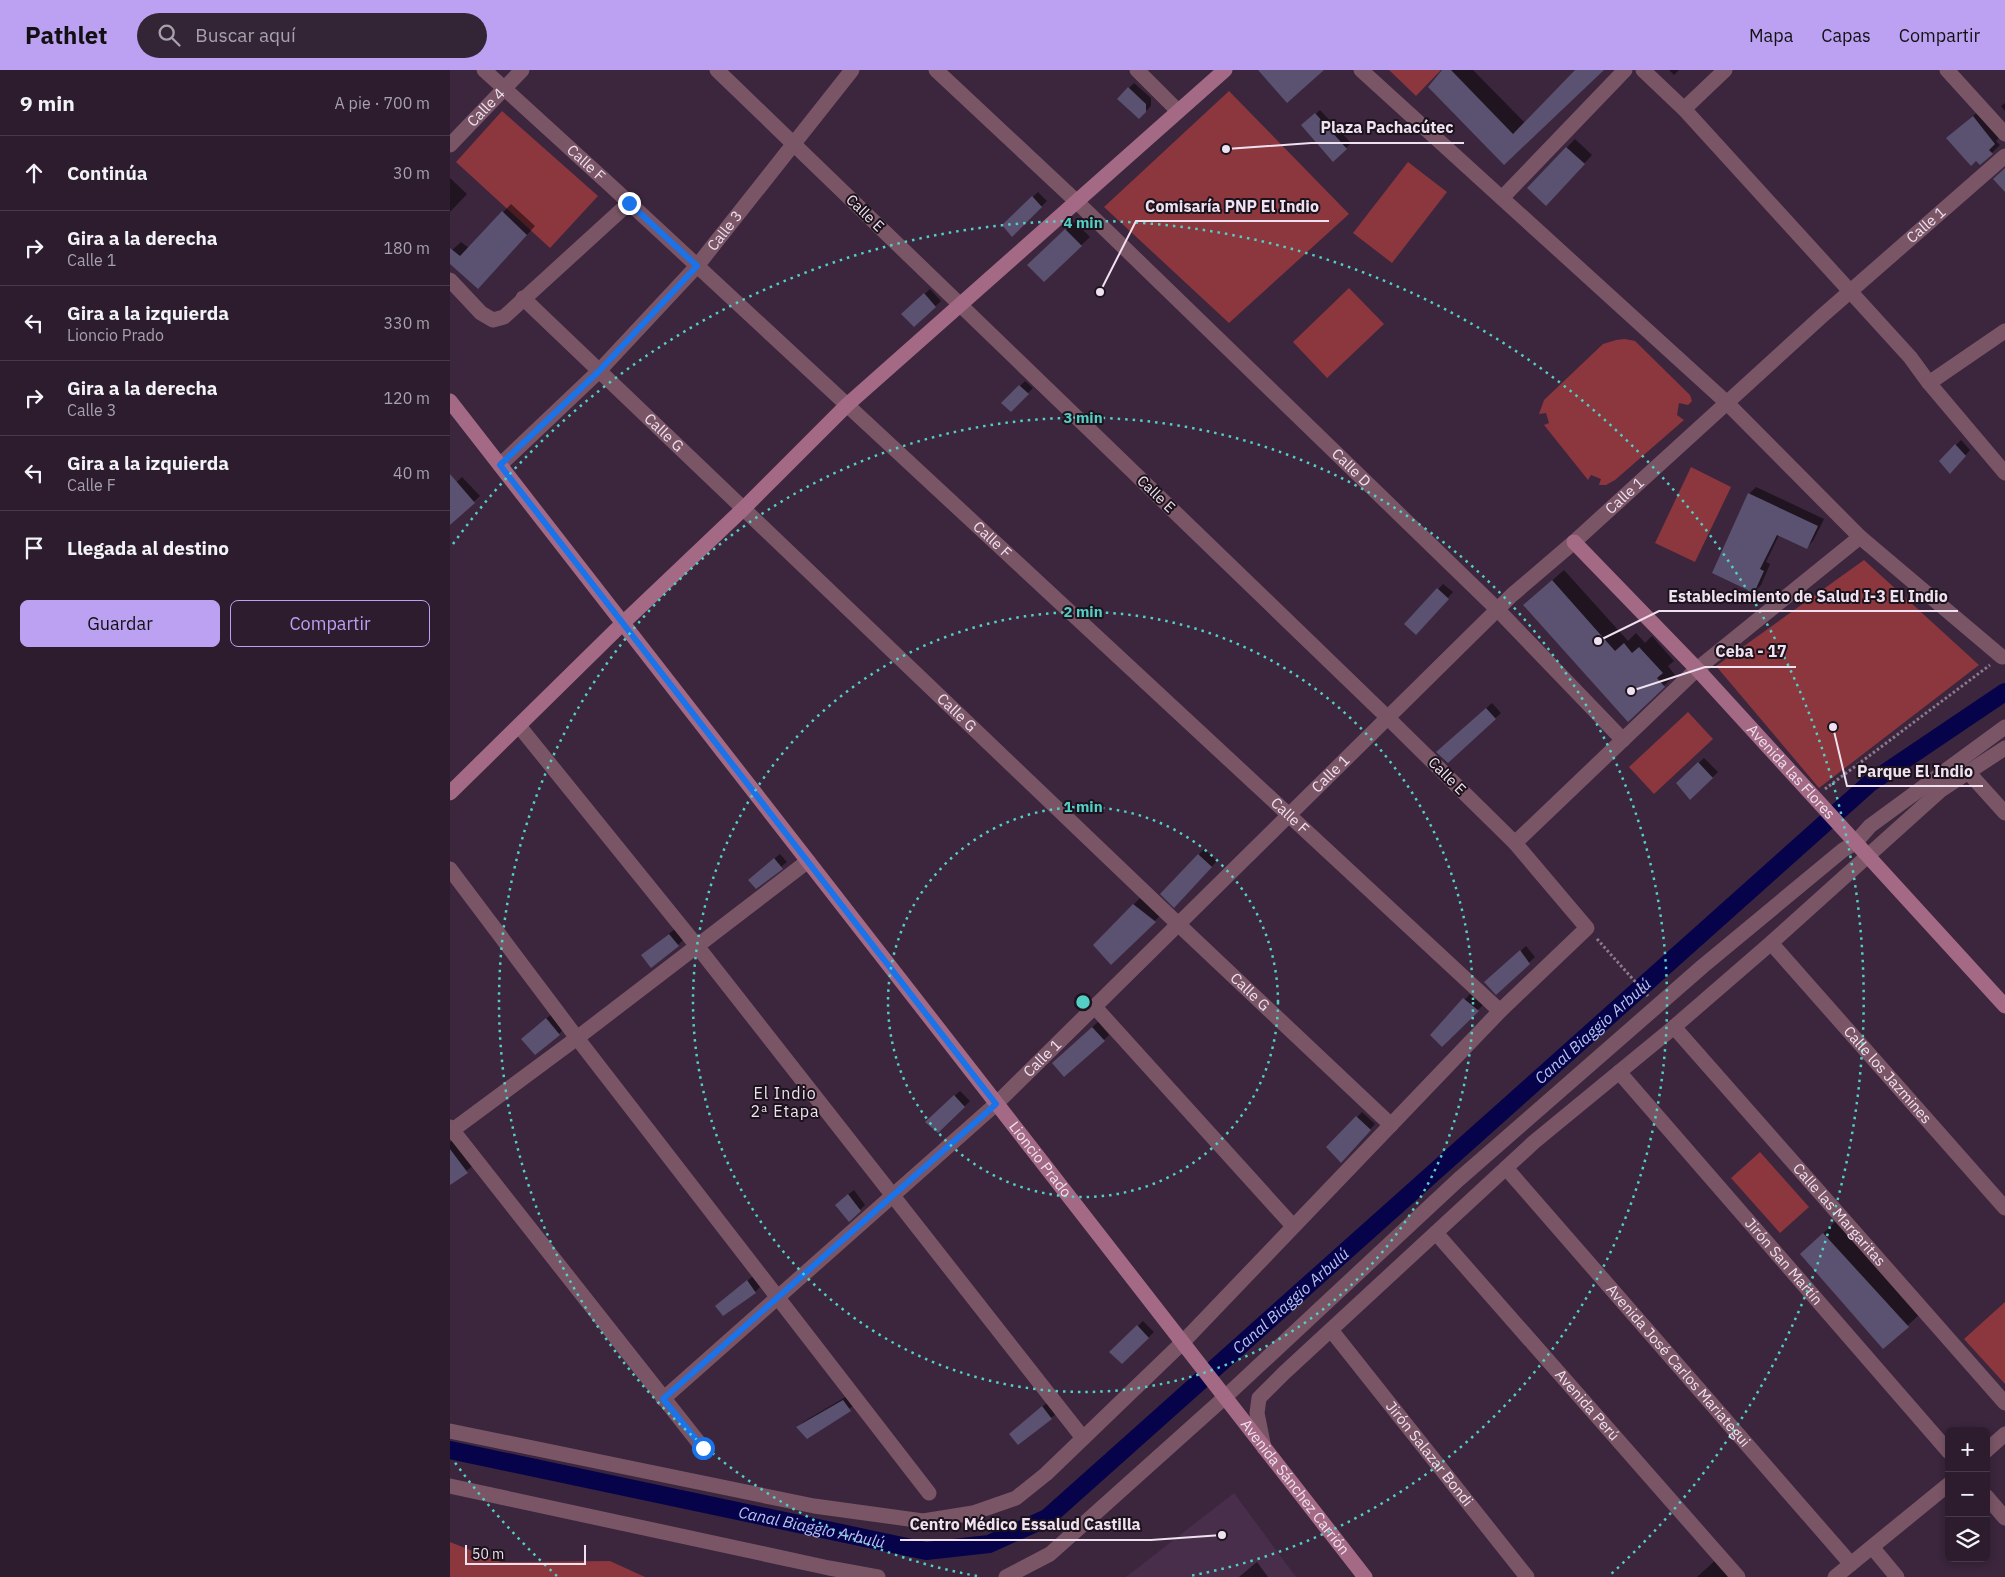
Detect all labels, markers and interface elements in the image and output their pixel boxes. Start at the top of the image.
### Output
search box [137,13,487,58]
text: Pathlet [25,19,107,51]
icon: search [155,21,183,49]
text: Buscar aquí [195,23,296,47]
text: Mapa [1749,24,1793,47]
text: Capas [1821,24,1871,47]
text: Compartir [1899,24,1980,47]
street label: Calle 4 [463,84,509,130]
text: 9 min [20,89,75,117]
text: A pie · 700 m [335,93,430,113]
callout: Plaza Pachacútec [1311,112,1464,143]
text: Plaza Pachacútec [1320,117,1454,137]
street label: Calle F [563,140,610,185]
icon: ahead [20,159,48,187]
text: Continúa [67,161,148,185]
text: 30 m [393,163,430,183]
street label: Calle E [842,190,888,235]
callout: Comisaría PNP El Indio [1136,190,1329,221]
route end [618,192,641,215]
text: Comisaría PNP El Indio [1145,196,1319,216]
street label: Calle 1 [1902,202,1949,247]
street label: Calle 3 [703,206,746,255]
text: 4 min [1063,213,1103,232]
text: Gira a la derecha [67,226,218,250]
icon: right [20,234,48,262]
text: 180 m [383,238,430,258]
text: Calle 1 [67,250,116,270]
text: Gira a la izquierda [67,301,229,325]
icon: left [20,309,48,337]
text: 330 m [383,313,430,333]
text: Lioncio Prado [67,325,164,345]
text: Gira a la derecha [67,376,218,400]
icon: right [20,384,48,412]
text: 120 m [383,388,430,408]
text: Calle 3 [67,400,116,420]
text: 3 min [1063,408,1103,427]
street label: Calle G [641,409,688,456]
street label: Calle D [1328,444,1375,491]
text: Gira a la izquierda [67,451,229,475]
icon: left [20,459,48,487]
text: 40 m [393,463,430,483]
street label: Calle E [1133,471,1179,516]
street label: Calle 1 [1601,473,1648,518]
text: Calle F [67,475,116,495]
street label: Calle F [969,517,1016,562]
icon: arrive [20,534,48,562]
text: Llegada al destino [67,536,229,560]
callout: Establecimiento de Salud I-3 El Indio [1659,580,1958,611]
text: Establecimiento de Salud I-3 El Indio [1668,586,1948,606]
button: Guardar [20,600,220,647]
button: Compartir [230,600,430,647]
text: 2 min [1063,602,1103,621]
callout: Ceba - 17 [1705,636,1796,667]
text: Ceba - 17 [1715,641,1787,661]
street label: Calle G [933,689,981,736]
street label: Avenida las Flores [1743,720,1840,823]
street label: Calle 1 [1307,750,1353,797]
street label: Calle E [1424,753,1470,799]
callout: Parque El Indio [1847,755,1983,786]
text: Parque El Indio [1857,761,1973,781]
street label: Calle F [1267,793,1313,838]
text: 1 min [1063,797,1103,816]
street label: Calle G [1226,968,1274,1015]
water label: Canal Biaggio Arbulú [1530,974,1655,1088]
centre of rings [1074,993,1092,1011]
street label: Calle los Jazmines [1840,1022,1936,1127]
street label: Calle 1 [1019,1035,1065,1081]
district label: El Indio 2ª Etapa [750,1083,820,1121]
street label: Lioncio Prado [1005,1117,1076,1201]
street label: Calle las Margaritas [1789,1159,1890,1270]
street label: Jirón San Martín [1741,1214,1827,1309]
water label: Canal Biaggio Arbulú [1228,1243,1353,1358]
street label: Avenida José Carlos Mariategui [1602,1280,1755,1451]
street label: Avenida Perú [1551,1365,1624,1444]
street label: Jirón Salazar Bondi [1382,1397,1477,1510]
street label: Avenida Sánchez Carrión [1237,1415,1354,1558]
map controls [1945,1427,1990,1562]
button: + [1945,1427,1990,1472]
route start [692,1437,715,1460]
button: − [1945,1472,1990,1517]
water label: Canal Biaggio Arbulú [737,1502,887,1552]
callout: Centro Médico Essalud Castilla [900,1509,1151,1540]
text: Centro Médico Essalud Castilla [909,1514,1141,1534]
button: layers [1945,1517,1990,1562]
scale bar [465,1542,586,1565]
text: 50 m [472,1545,504,1563]

